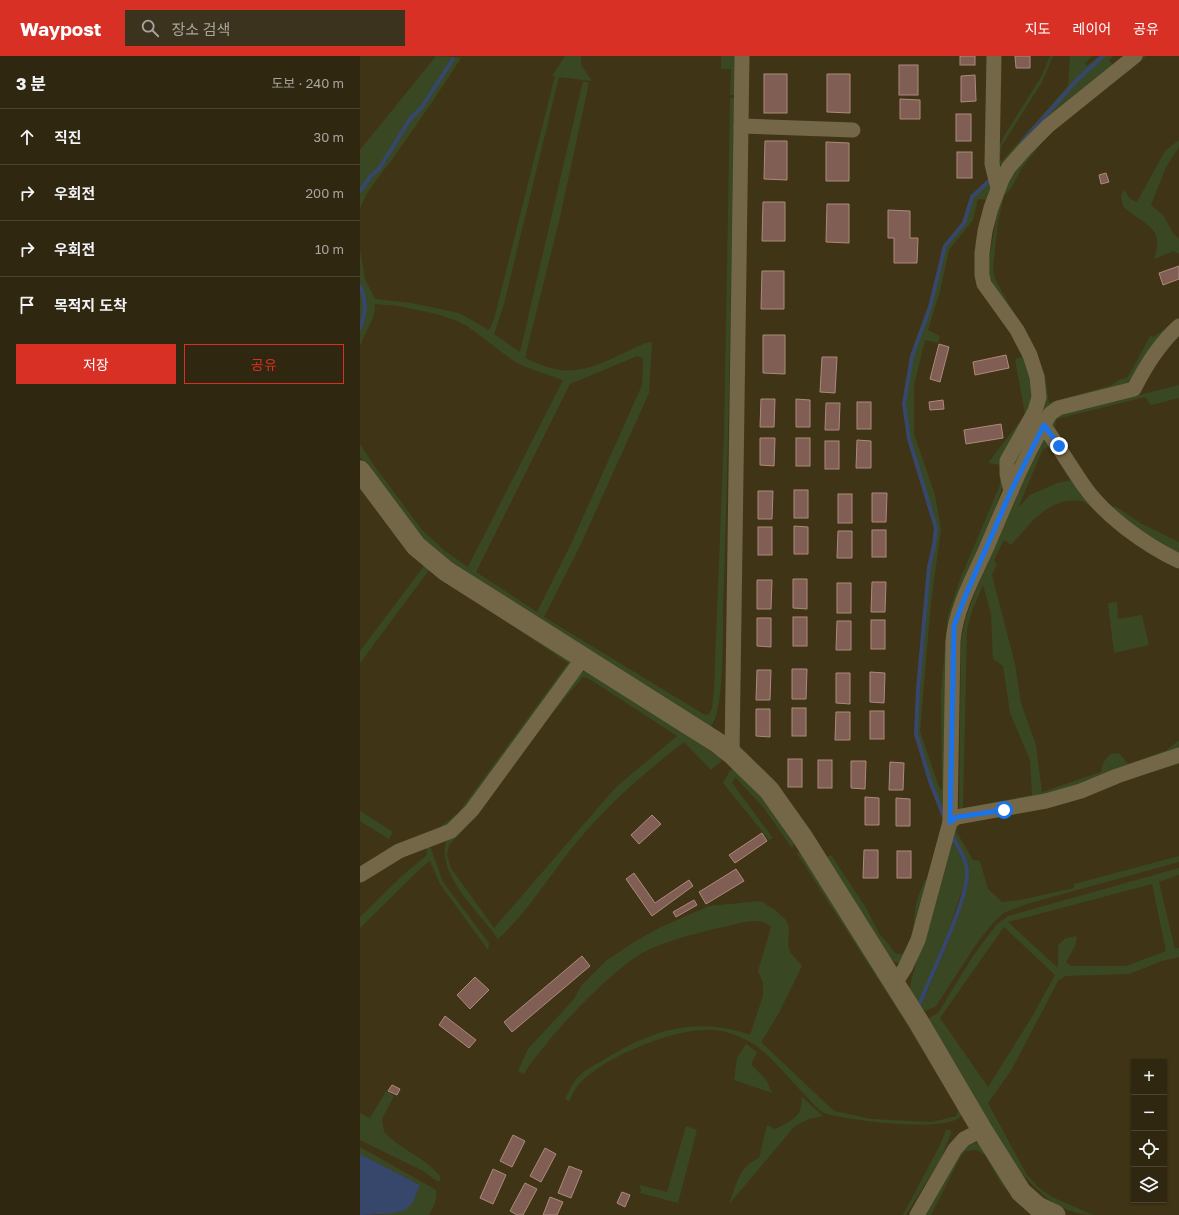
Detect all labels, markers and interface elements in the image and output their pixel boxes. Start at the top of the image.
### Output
search box [125,10,405,46]
text: Waypost [20,17,101,40]
icon: search [139,17,161,39]
text: 장소 검색 [171,20,230,38]
text: 지도 [1025,20,1051,37]
text: 레이어 [1073,20,1111,37]
text: 공유 [1133,20,1159,37]
text: 3 분 [16,73,46,94]
text: 도보 · 240 m [271,75,344,91]
icon: ahead [16,126,38,148]
text: 직진 [54,128,82,146]
text: 30 m [314,129,344,145]
icon: right [16,182,38,204]
text: 우회전 [54,184,95,202]
text: 200 m [306,185,344,201]
icon: right [16,238,38,260]
text: 우회전 [54,240,95,258]
text: 10 m [315,241,344,257]
icon: arrive [16,294,38,316]
text: 목적지 도착 [54,296,127,314]
button: 저장 [16,344,176,384]
button: 공유 [184,344,344,384]
route end [1050,437,1068,455]
route start [995,801,1013,819]
map controls [1131,1059,1167,1203]
button: + [1131,1059,1167,1095]
button: − [1131,1095,1167,1131]
button: locate [1131,1131,1167,1167]
button: layers [1131,1167,1167,1203]

